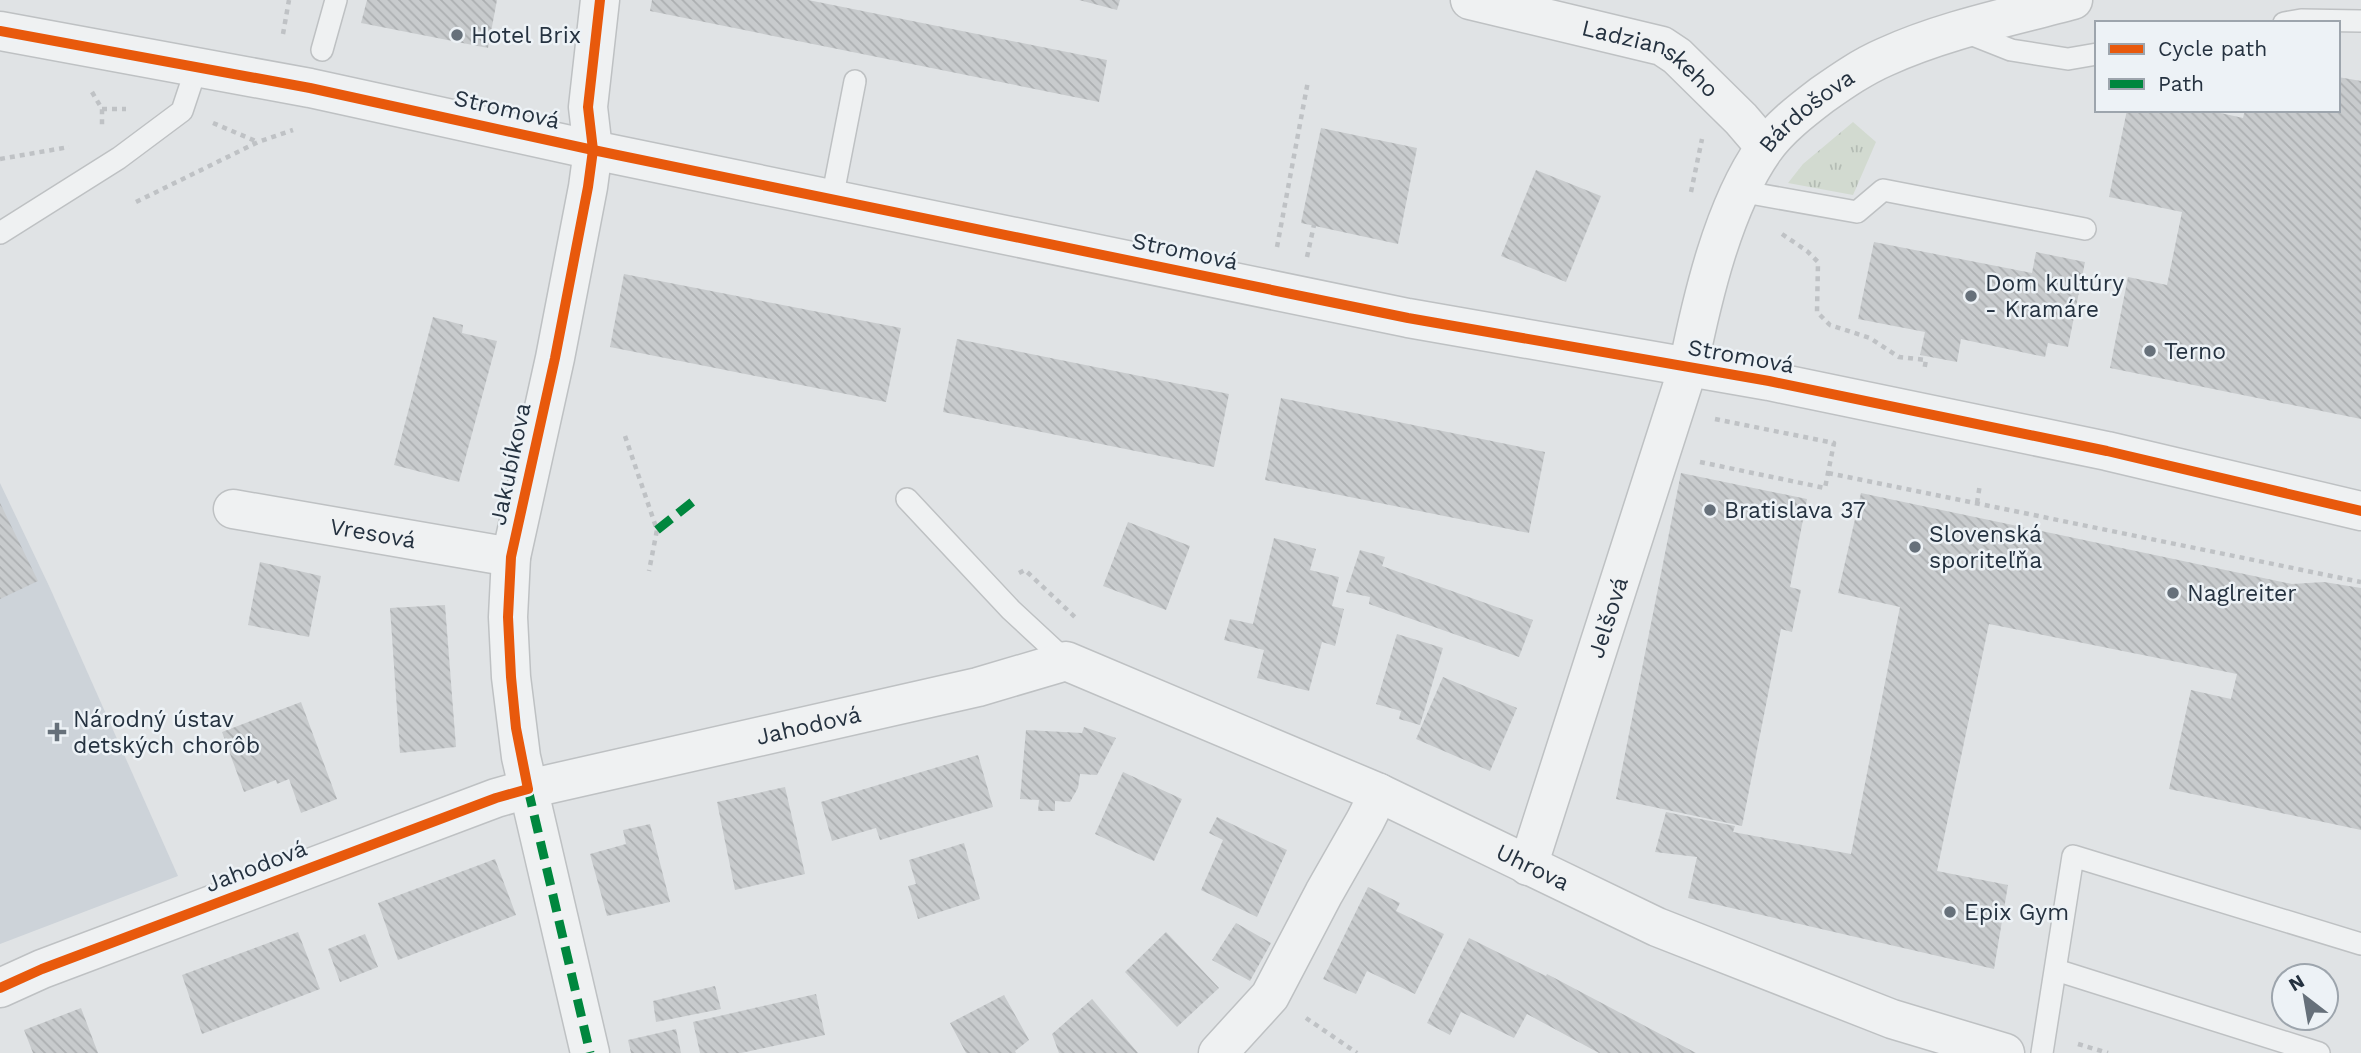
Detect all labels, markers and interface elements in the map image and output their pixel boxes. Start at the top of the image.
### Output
street label: Ladzianskeho [1579,14,1724,103]
legend [2095,21,2340,112]
place label: Hotel Brix [471,22,581,49]
marker: Hotel Brix [449,27,465,43]
text: Cycle path [2158,36,2267,61]
street label: Bárdošova [1753,64,1860,158]
text: Path [2158,71,2204,96]
street label: Stromová [451,84,562,135]
street label: Stromová [1129,227,1240,276]
place label: Dom kultúry - Kramáre [1985,270,2124,323]
marker: Dom kultúry - Kramáre [1963,288,1979,304]
street label: Stromová [1686,334,1796,379]
place label: Terno [2164,338,2226,365]
marker: Terno [2142,343,2158,359]
street label: Jakubíkova [484,400,537,528]
place label: Bratislava 37 [1724,497,1866,524]
marker: Bratislava 37 [1702,502,1718,518]
street label: Vresová [328,513,418,554]
place label: Slovenská sporiteľňa [1929,521,2042,574]
marker: Slovenská sporiteľňa [1907,539,1923,555]
street label: Jelšová [1583,574,1634,662]
place label: Naglreiter [2187,580,2297,607]
marker: Naglreiter [2165,585,2181,601]
street label: Jahodová [754,701,864,751]
place label: Národný ústav detských chorôb [73,706,260,759]
marker: Národný ústav detských chorôb [47,722,67,742]
street label: Jahodová [202,835,311,898]
street label: Uhrova [1492,838,1573,897]
place label: Epix Gym [1964,899,2069,926]
marker: Epix Gym [1942,904,1958,920]
north arrow [2270,962,2340,1032]
text: N [2285,969,2308,996]

